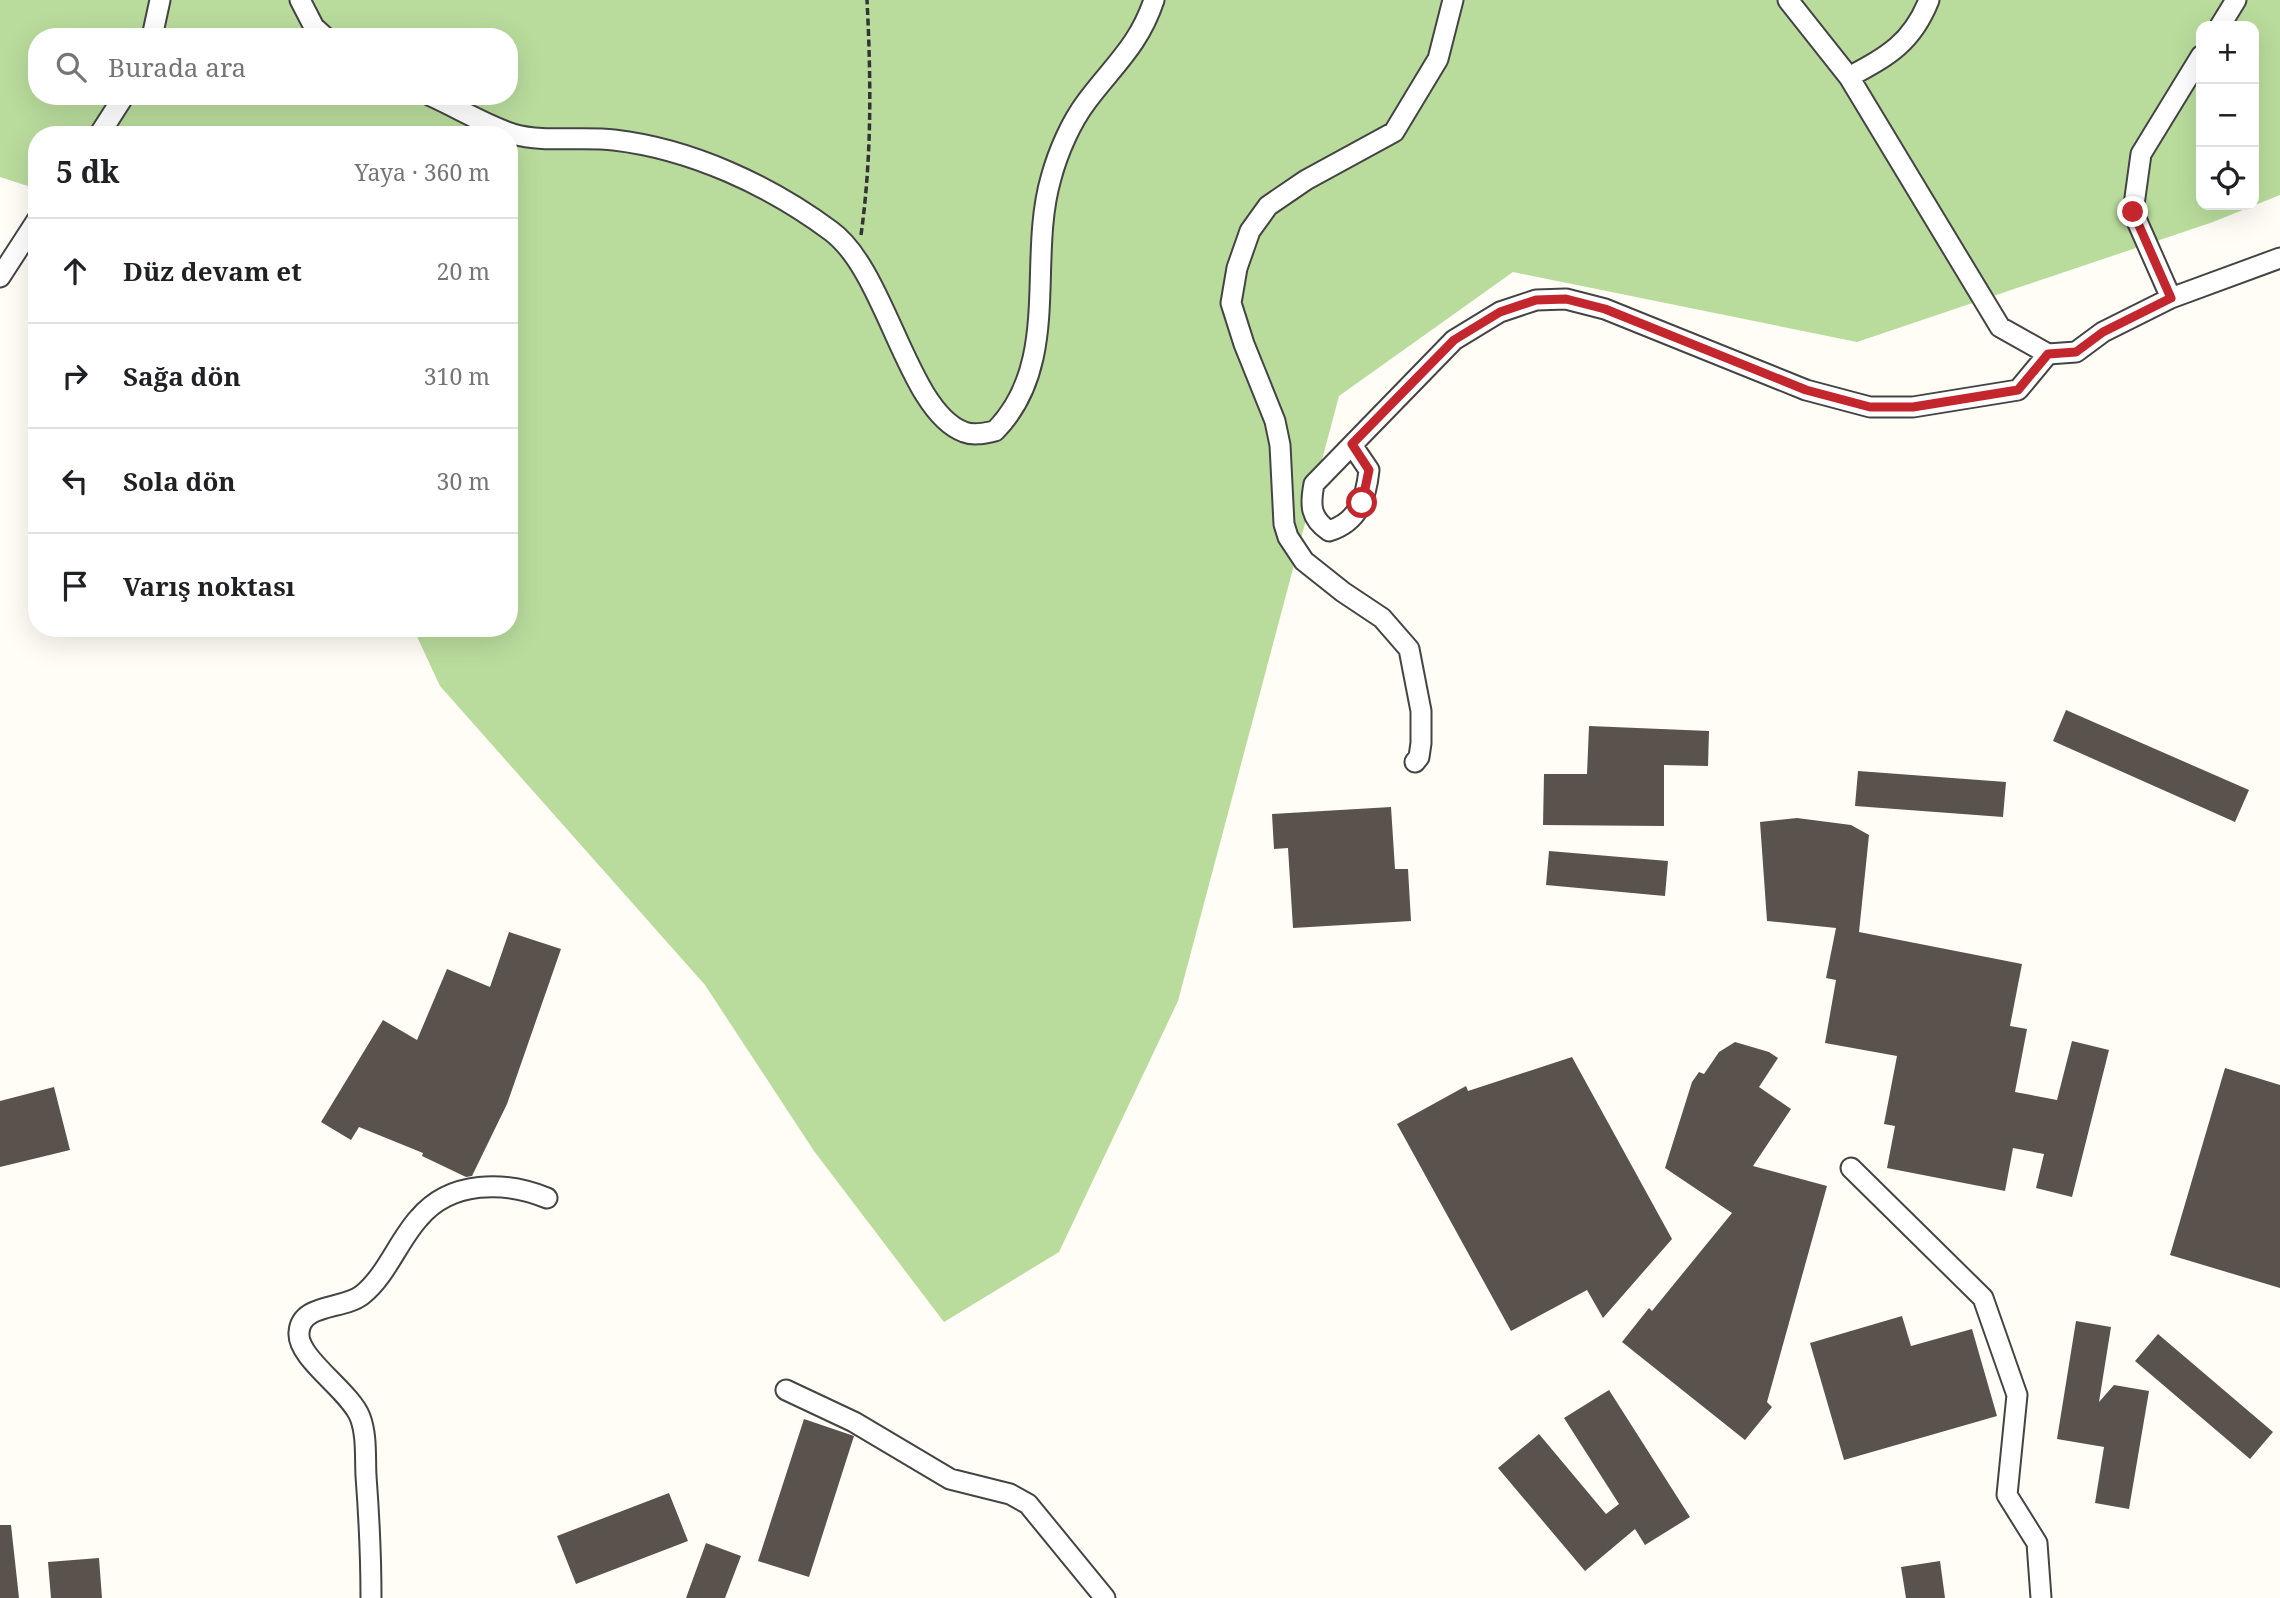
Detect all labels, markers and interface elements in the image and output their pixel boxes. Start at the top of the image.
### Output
map controls [2196,21,2259,210]
button: + [2196,21,2259,84]
search box [28,28,518,105]
icon: search [52,48,90,86]
text: Burada ara [108,49,246,85]
button: − [2196,84,2259,147]
button: locate [2196,147,2259,210]
text: 5 dk [56,151,119,192]
text: Yaya · 360 m [355,156,490,188]
route end [2117,196,2148,227]
icon: ahead [56,252,94,290]
text: Düz devam et [123,253,302,289]
text: 20 m [437,255,490,287]
icon: right [56,357,94,395]
text: Sağa dön [123,358,241,394]
text: 310 m [424,360,490,392]
icon: left [56,462,94,500]
text: Sola dön [123,463,236,499]
text: 30 m [437,465,490,497]
route start [1346,487,1377,518]
icon: arrive [56,567,94,605]
text: Varış noktası [123,568,295,604]

